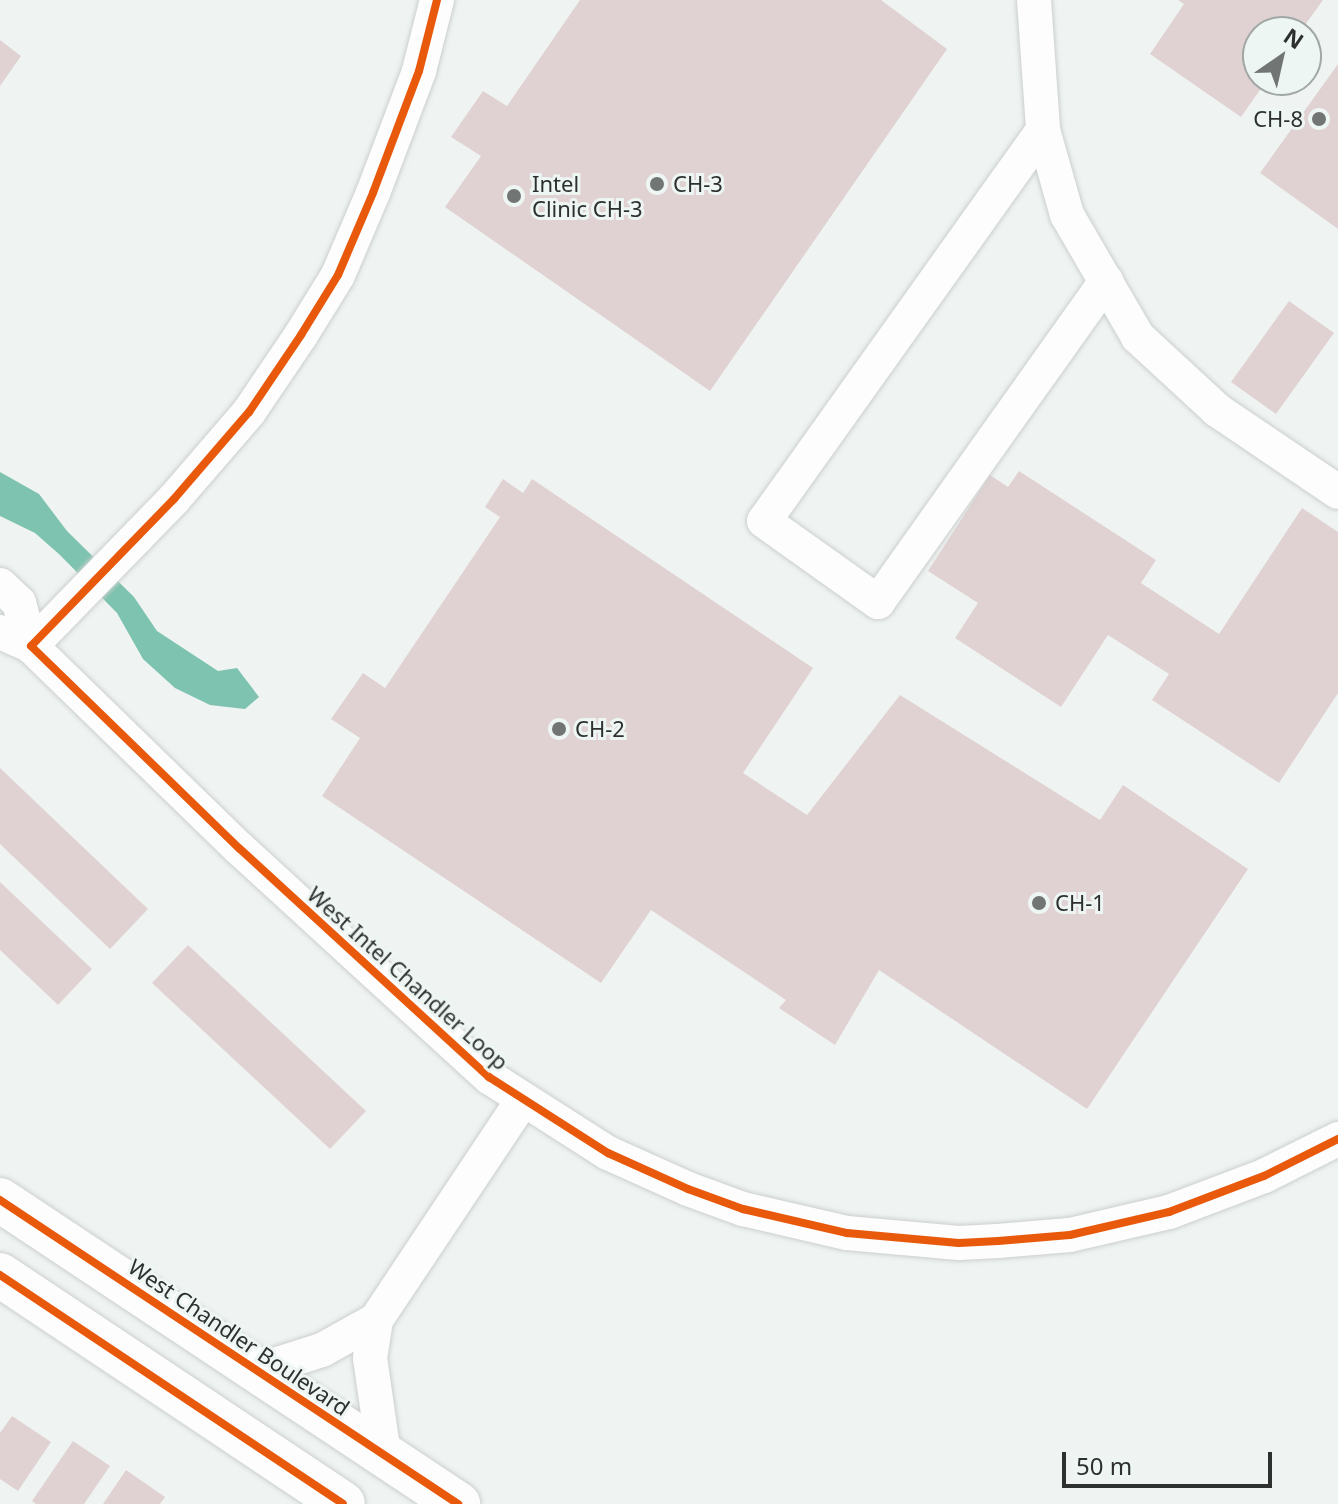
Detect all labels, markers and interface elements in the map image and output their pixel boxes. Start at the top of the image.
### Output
north arrow [1242,16,1322,96]
text: N [1278,20,1310,55]
place label: CH-8 [1253,106,1303,132]
marker: CH-8 [1310,110,1328,128]
place label: Intel Clinic CH-3 [532,170,643,222]
place label: CH-3 [673,171,723,197]
marker: CH-3 [648,175,666,193]
marker: Intel Clinic CH-3 [503,185,525,207]
place label: CH-2 [575,716,625,742]
marker: CH-2 [550,720,568,738]
street label: West Intel Chandler Loop [302,881,514,1075]
place label: CH-1 [1055,890,1105,916]
marker: CH-1 [1030,894,1048,912]
street label: West Chandler Boulevard [123,1253,355,1421]
scale bar [1066,1436,1276,1486]
text: 50 m [1076,1449,1132,1482]

